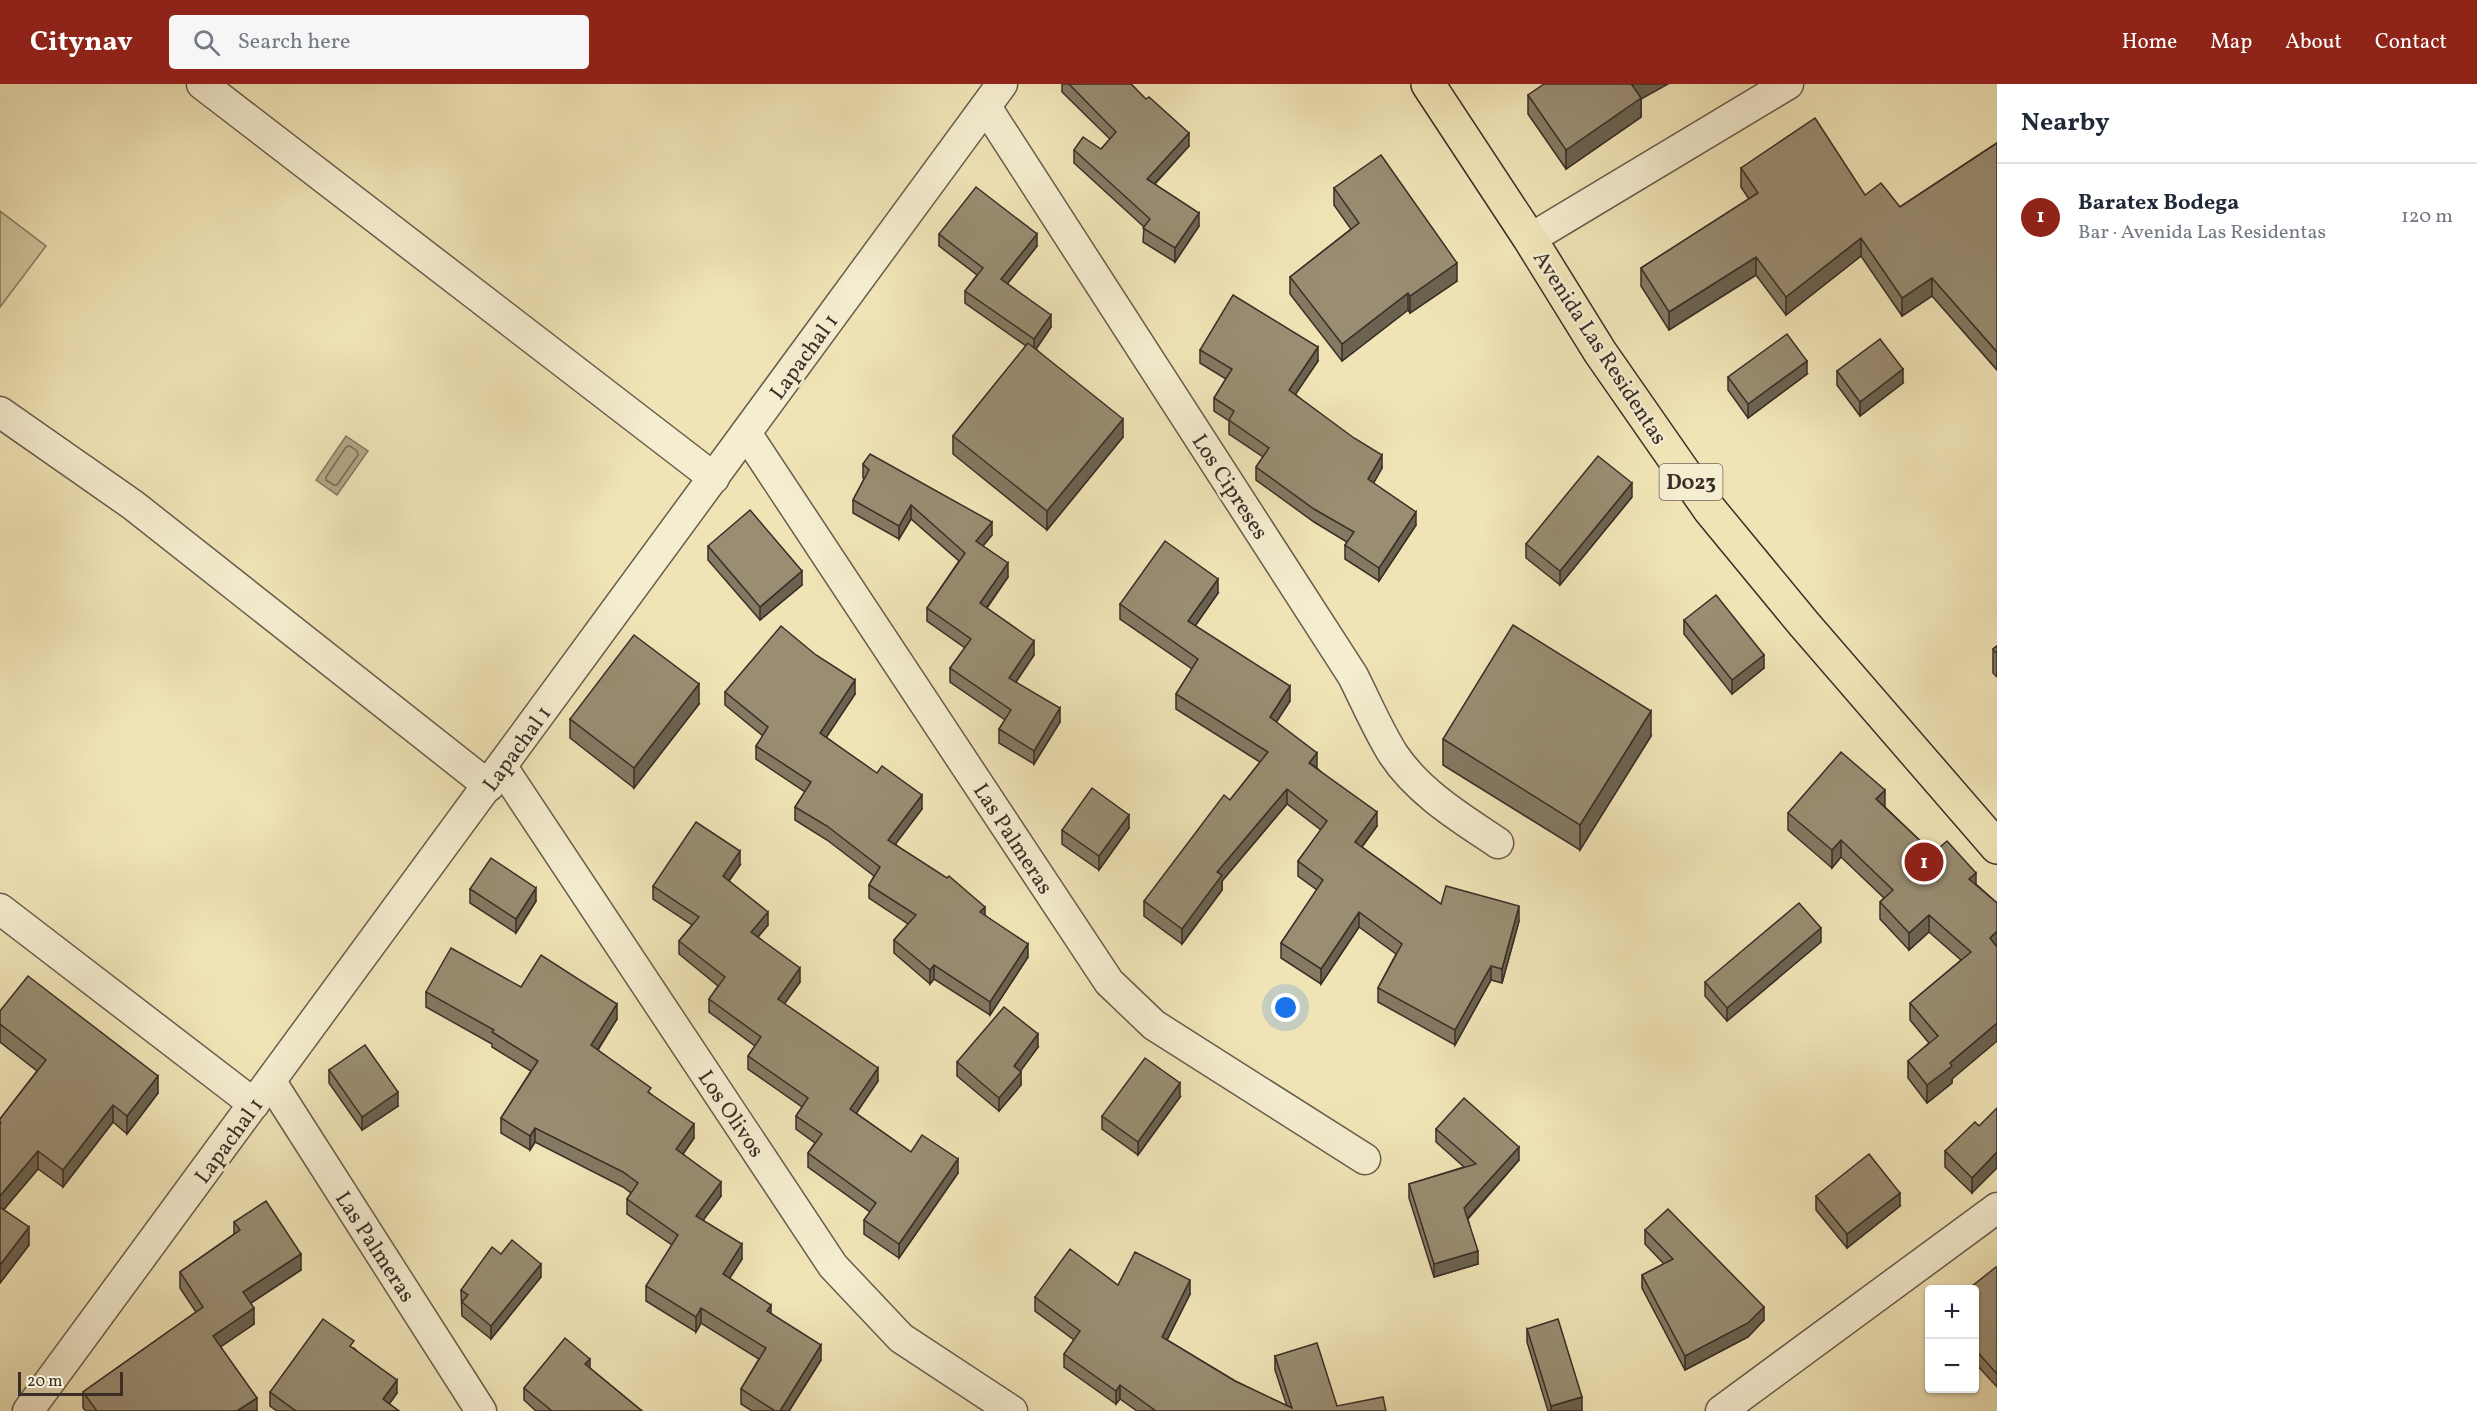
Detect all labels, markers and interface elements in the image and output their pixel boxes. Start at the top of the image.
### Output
search box [169,15,589,69]
text: Citynav [30,23,133,62]
icon: search [190,26,223,59]
text: Search here [238,27,350,58]
text: Home [2122,28,2177,57]
text: Map [2210,28,2252,57]
text: About [2285,28,2342,57]
text: Contact [2375,28,2447,57]
text: Nearby [2021,105,2110,141]
text: Baratex Bodega [2078,188,2239,219]
text: 1 [2036,203,2045,231]
text: 120 m [2401,203,2453,231]
text: Bar · Avenida Las Residentas [2078,219,2326,247]
street label: Avenida Las Residentas [1524,245,1673,451]
street label: Lapachal 1 [763,308,847,407]
street label: Los Cipreses [1183,428,1275,546]
road number: D023 [1660,464,1722,500]
street label: Lapachal 1 [476,700,560,799]
street label: Las Palmeras [964,778,1059,901]
pin: 1 [1904,840,1944,884]
your location [1271,993,1300,1022]
street label: Los Olivos [689,1064,771,1164]
street label: Lapachal 1 [188,1092,272,1191]
street label: Las Palmeras [326,1186,421,1309]
map controls [1925,1285,1979,1393]
button: + [1925,1285,1979,1339]
button: − [1925,1339,1979,1393]
scale bar [18,1369,123,1396]
text: 20 m [27,1371,62,1393]

